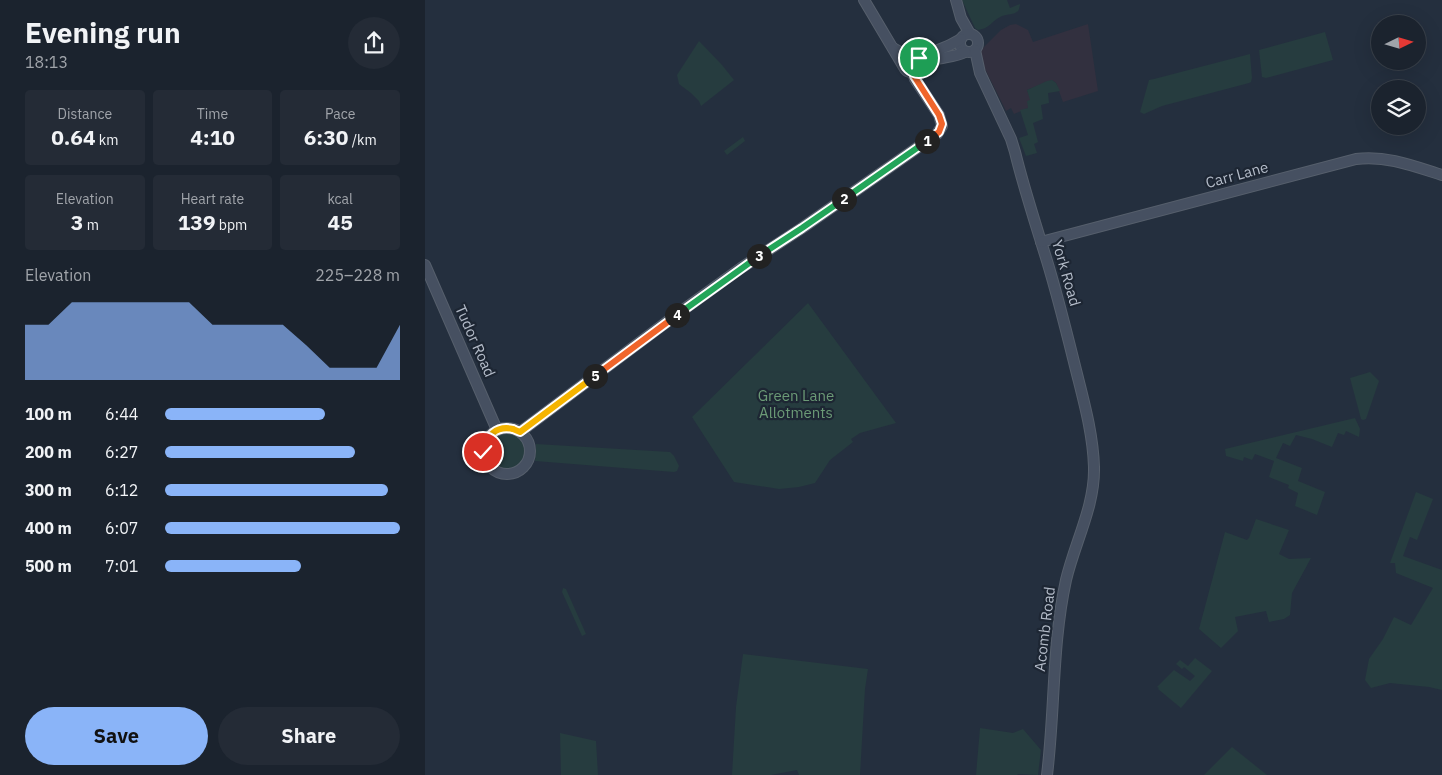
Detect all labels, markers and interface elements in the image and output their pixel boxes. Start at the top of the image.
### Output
text: Evening run [25,14,181,51]
north arrow [1371,15,1426,70]
map controls [1371,15,1426,135]
button: share [348,17,400,69]
pin [898,37,940,79]
icon: arrive [905,44,933,72]
text: 18:13 [25,52,68,72]
button: layers [1371,80,1426,135]
text: Distance [58,105,112,123]
text: Time [197,105,228,123]
text: Pace [325,105,355,123]
text: 0.64 [51,123,96,151]
text: 4:10 [190,123,235,151]
text: 6:30 [304,123,348,151]
pin: 1 [915,128,939,154]
text: km [96,131,118,149]
text: /km [348,131,377,149]
text: 1 [923,132,932,150]
street label: Carr Lane [1203,157,1270,192]
pin: 2 [831,186,857,212]
text: Elevation [56,190,114,208]
text: Heart rate [181,190,244,208]
text: kcal [327,190,353,208]
text: 2 [840,190,849,208]
text: 3 [71,208,83,236]
text: 139 [178,208,216,236]
text: 45 [328,208,353,236]
text: m [83,216,99,234]
text: bpm [216,216,247,234]
street label: York Road [1048,238,1085,308]
pin: 3 [747,244,771,268]
text: 3 [755,247,764,265]
text: Elevation [25,265,91,285]
text: 225–228 m [315,265,400,285]
street label: Tudor Road [451,302,500,380]
pin: 4 [665,302,689,328]
text: 4 [673,306,682,324]
pin: 5 [583,364,607,388]
text: 5 [591,367,600,385]
park label: Green Lane Allotments [758,386,834,422]
text: 100 m [25,404,72,424]
text: 6:44 [105,404,138,424]
pin [462,431,504,473]
icon: check [469,438,497,466]
text: 200 m [25,442,72,462]
text: 6:27 [105,442,138,462]
text: 300 m [25,480,72,500]
text: 6:12 [105,480,138,500]
text: 400 m [25,518,72,538]
text: 6:07 [105,518,138,538]
text: 500 m [25,556,72,576]
text: 7:01 [105,556,138,576]
street label: Acomb Road [1030,585,1059,672]
button: Save [25,707,208,765]
button: Share [218,707,400,765]

